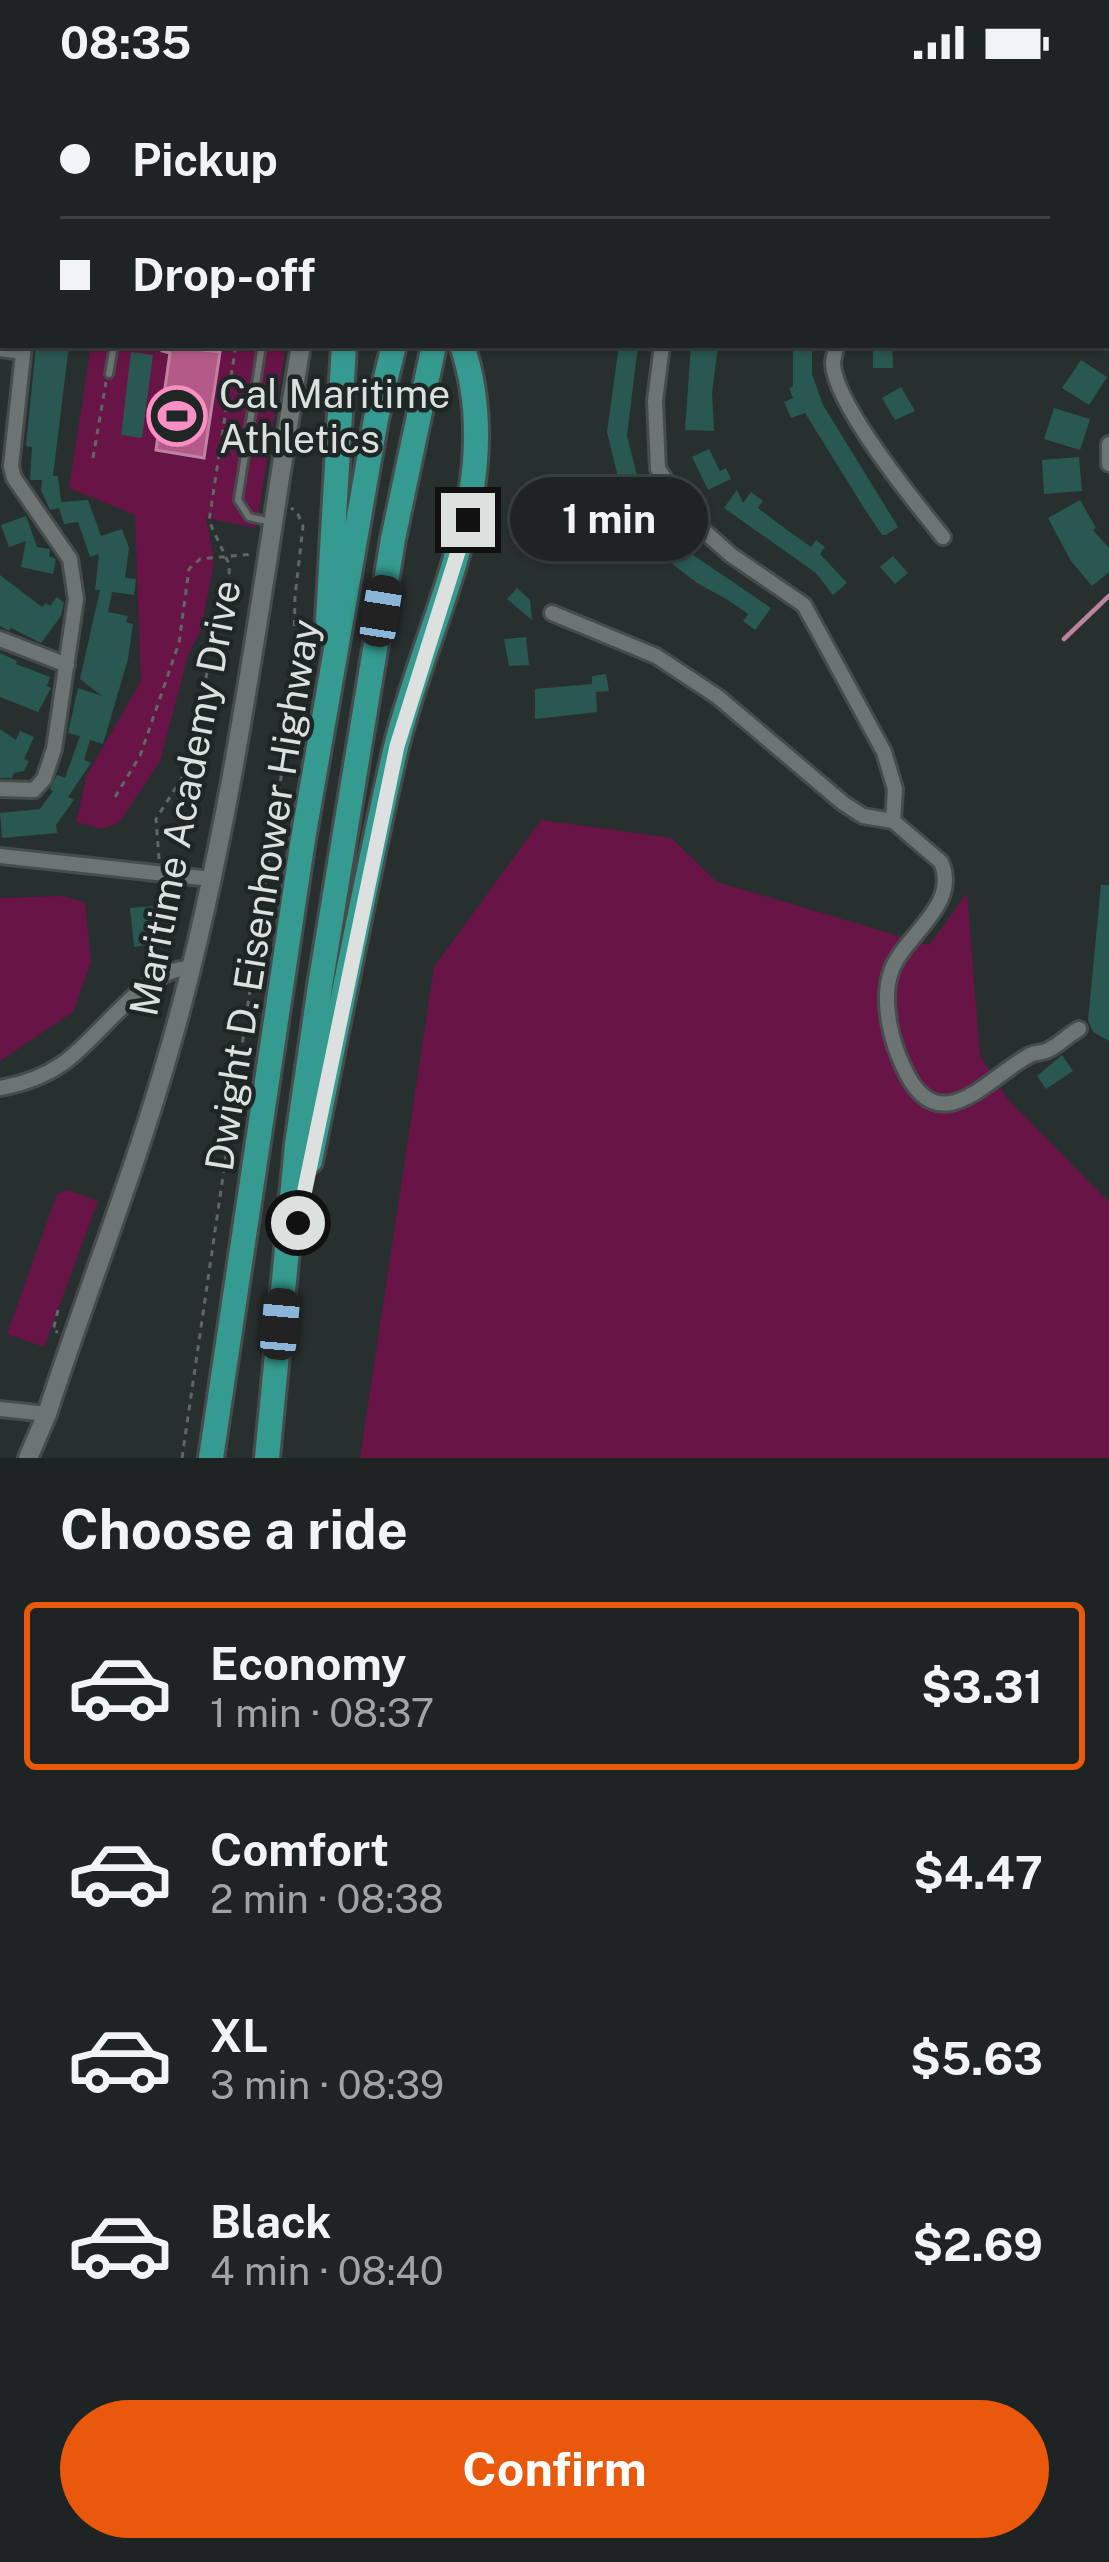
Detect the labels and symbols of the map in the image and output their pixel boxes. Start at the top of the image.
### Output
place label: Cal Maritime Athletics [219,371,450,462]
sports icon: Cal Maritime Athletics [146,385,208,447]
callout: 1 min [510,478,708,562]
route end [441,493,495,547]
car [358,573,404,649]
street label: Maritime Academy Drive [120,576,250,1020]
street label: Dwight D. Eisenhower Highway [196,616,328,1174]
route start [271,1196,325,1250]
car [259,1287,301,1361]

